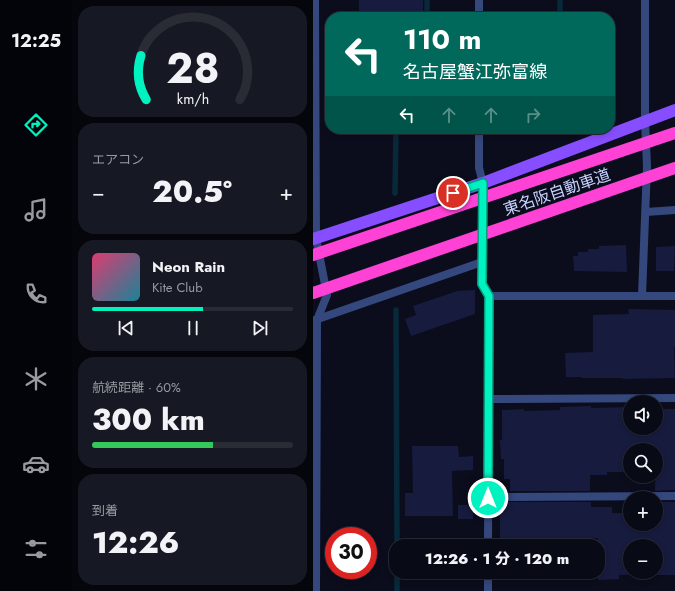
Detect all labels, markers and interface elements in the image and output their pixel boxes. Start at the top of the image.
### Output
text: 110 m [403,19,481,60]
text: 12:25 [11,28,61,54]
icon: left [337,28,389,80]
text: 28 [166,37,219,98]
text: 名古屋蟹江弥富線 [403,59,547,85]
text: km/h [176,88,209,108]
icon: left [396,104,418,126]
icon: ahead [438,104,460,126]
icon: ahead [480,104,502,126]
icon: right [522,104,544,126]
icon: directions [22,111,50,139]
text: エアコン [92,150,144,169]
street label: 東名阪自動車道 [500,163,614,221]
text: 20.5° [152,170,232,213]
text: − [92,176,105,208]
text: + [279,176,293,208]
pin [436,176,470,210]
icon: arrive [442,182,464,204]
icon: music [22,196,50,224]
text: Neon Rain [152,256,225,278]
text: Kite Club [152,278,203,297]
icon: phone [22,280,50,308]
icon: previous [115,317,137,339]
icon: pause [182,317,204,339]
icon: next [249,317,271,339]
icon: climate [22,365,50,393]
text: 航続距離 · 60% [92,378,181,397]
map controls [623,395,663,579]
button: sound [623,395,663,435]
text: 300 km [92,398,205,441]
button: search [623,443,663,483]
icon: car [22,450,50,478]
position arrow [467,477,509,519]
button: + [623,491,663,531]
text: 到着 [92,501,118,520]
text: 12:26 [92,521,180,564]
speed limit sign: 30 [325,527,377,579]
icon: filters [22,535,50,563]
button: − [623,539,663,579]
text: 12:26 · 1 分 · 120 m [425,548,569,570]

